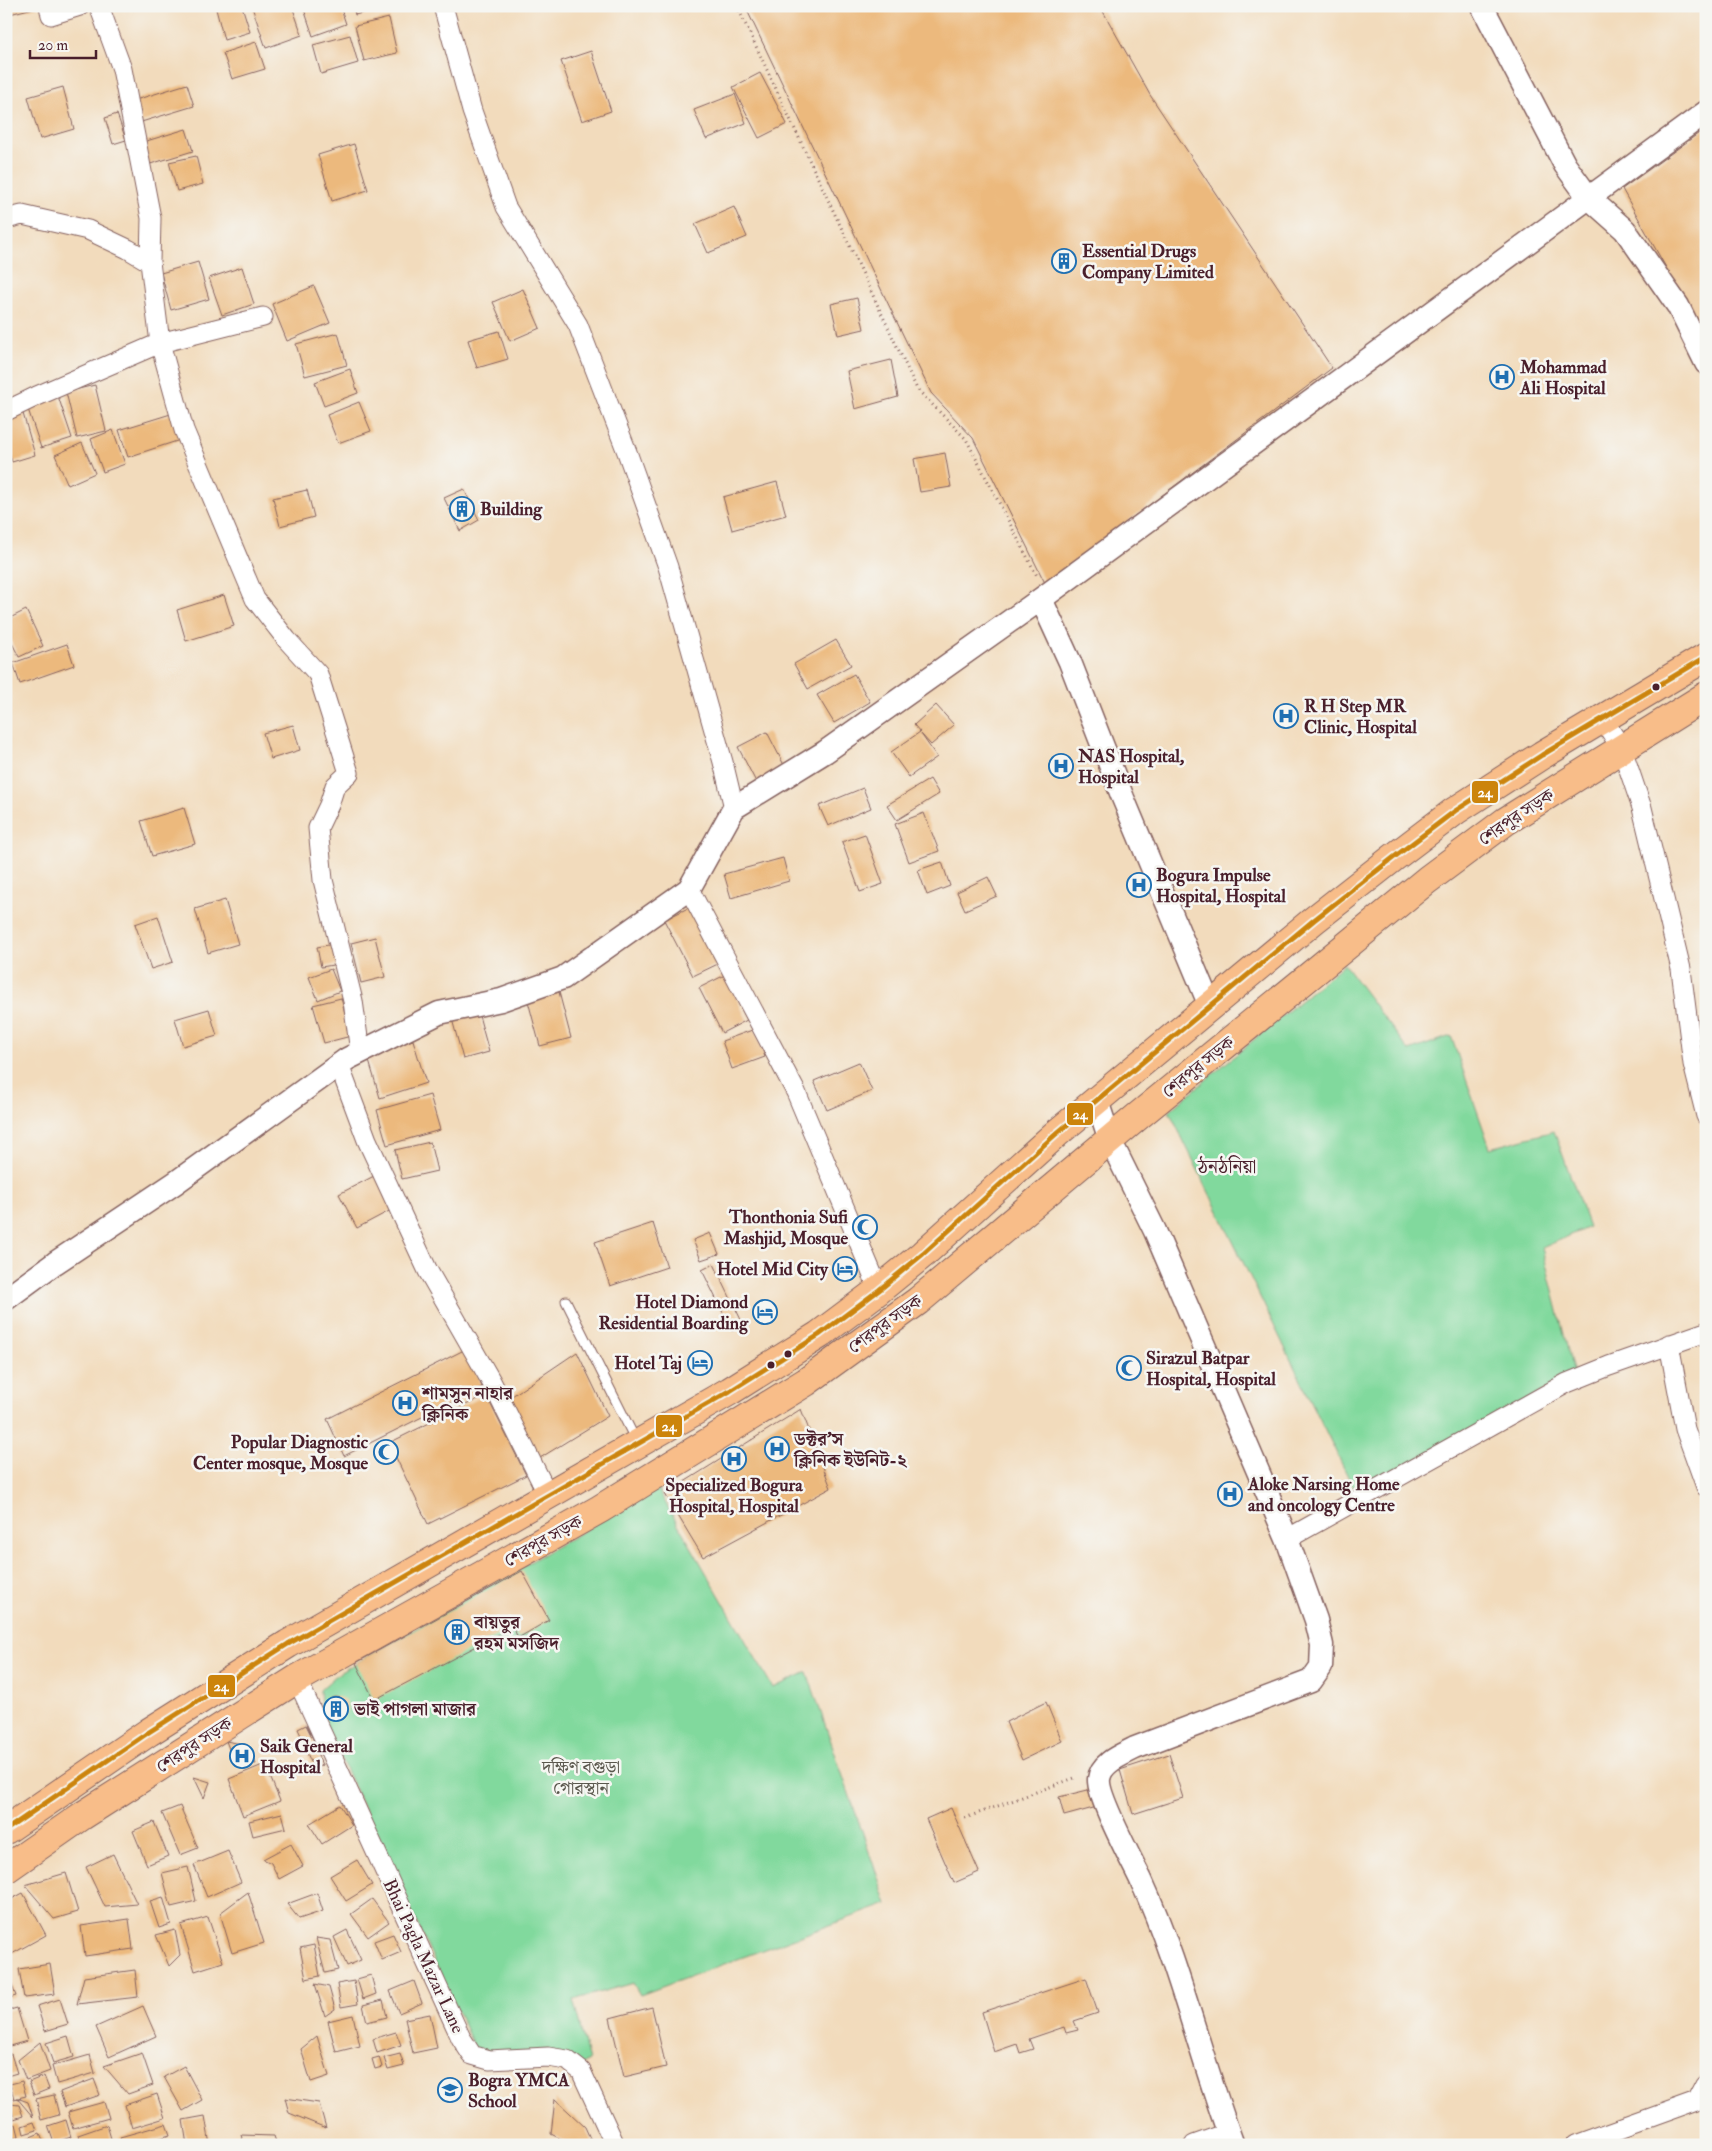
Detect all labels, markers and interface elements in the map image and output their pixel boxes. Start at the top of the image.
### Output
scale bar [30,28,96,60]
text: 20 m [38,36,68,55]
place label: Essential Drugs Company Limited [1082,240,1214,284]
building icon: Essential Drugs Company Limited [1051,248,1077,274]
place label: Mohammad Ali Hospital [1519,356,1607,400]
hospital icon: Mohammad Ali Hospital [1489,364,1515,390]
building icon: Building [449,496,475,522]
place label: Building [480,498,543,521]
unlabelled marker [1651,682,1661,692]
place label: R H Step MR Clinic, Hospital [1304,695,1417,739]
hospital icon: R H Step MR Clinic, Hospital [1273,703,1299,729]
place label: NAS Hospital, Hospital [1077,745,1184,789]
hospital icon: NAS Hospital, Hospital [1048,753,1074,779]
line badge: 24 [1471,780,1499,804]
street label: শেরপুর সড়ক [1474,783,1560,851]
text: 24 [1478,784,1494,801]
place label: Bogura Impulse Hospital, Hospital [1156,864,1286,908]
hospital icon: Bogura Impulse Hospital, Hospital [1126,872,1152,898]
street label: শেরপুর সড়ক [1158,1030,1240,1103]
line badge: 24 [1066,1102,1094,1126]
text: 24 [1073,1106,1089,1123]
district label: ঠনঠনিয়া [1197,1155,1256,1179]
place label: Thonthonia Sufi Mashjid, Mosque [723,1206,848,1250]
mosque icon: Thonthonia Sufi Mashjid, Mosque [852,1214,878,1240]
hotel icon: Hotel Mid City [832,1256,858,1282]
place label: Hotel Mid City [717,1258,829,1281]
street label: শেরপুর সড়ক [844,1289,928,1359]
place label: Hotel Diamond Residential Boarding [599,1291,749,1335]
hotel icon: Hotel Diamond Residential Boarding [752,1299,778,1325]
place label: Sirazul Batpar Hospital, Hospital [1146,1347,1276,1391]
unlabelled marker [783,1349,793,1359]
hotel icon: Hotel Taj [687,1350,713,1376]
place label: Hotel Taj [614,1352,682,1375]
mosque icon: Sirazul Batpar Hospital, Hospital [1116,1355,1142,1381]
unlabelled marker [766,1360,776,1370]
place label: শামসুন নাহার ক্লিনিক [421,1382,514,1426]
hospital icon: শামসুন নাহার ক্লিনিক [392,1390,418,1416]
line badge: 24 [655,1414,683,1438]
text: 24 [662,1418,678,1435]
place label: ডক্টর'স ক্লিনিক ইউনিট-২ [793,1428,908,1472]
place label: Popular Diagnostic Center mosque, Mosque [193,1431,369,1475]
hospital icon: ডক্টর'স ক্লিনিক ইউনিট-২ [764,1436,790,1462]
mosque icon: Popular Diagnostic Center mosque, Mosque [373,1439,399,1465]
hospital icon: Specialized Bogura Hospital, Hospital [721,1446,747,1472]
place label: Aloke Narsing Home and oncology Centre [1247,1473,1400,1517]
place label: Specialized Bogura Hospital, Hospital [665,1474,803,1518]
hospital icon: Aloke Narsing Home and oncology Centre [1217,1481,1243,1507]
street label: শেরপুর সড়ক [500,1510,588,1572]
place label: বায়তুর রহম মসজিদ [473,1611,560,1655]
building icon: বায়তুর রহম মসজিদ [444,1619,470,1645]
line badge: 24 [207,1674,236,1698]
text: 24 [214,1678,230,1695]
building icon: ভাই পাগলা মাজার [323,1696,349,1722]
place label: ভাই পাগলা মাজার [353,1698,477,1721]
street label: শেরপুর সড়ক [152,1712,238,1779]
place label: Saik General Hospital [260,1735,353,1779]
hospital icon: Saik General Hospital [229,1743,255,1769]
park label: দক্ষিণ বগুড়া গোরস্থান [541,1756,620,1800]
street label: Bhai Pagla Mazar Lane [378,1875,470,2038]
place label: Bogra YMCA School [468,2069,570,2113]
school or university icon: Bogra YMCA School [437,2077,463,2103]

